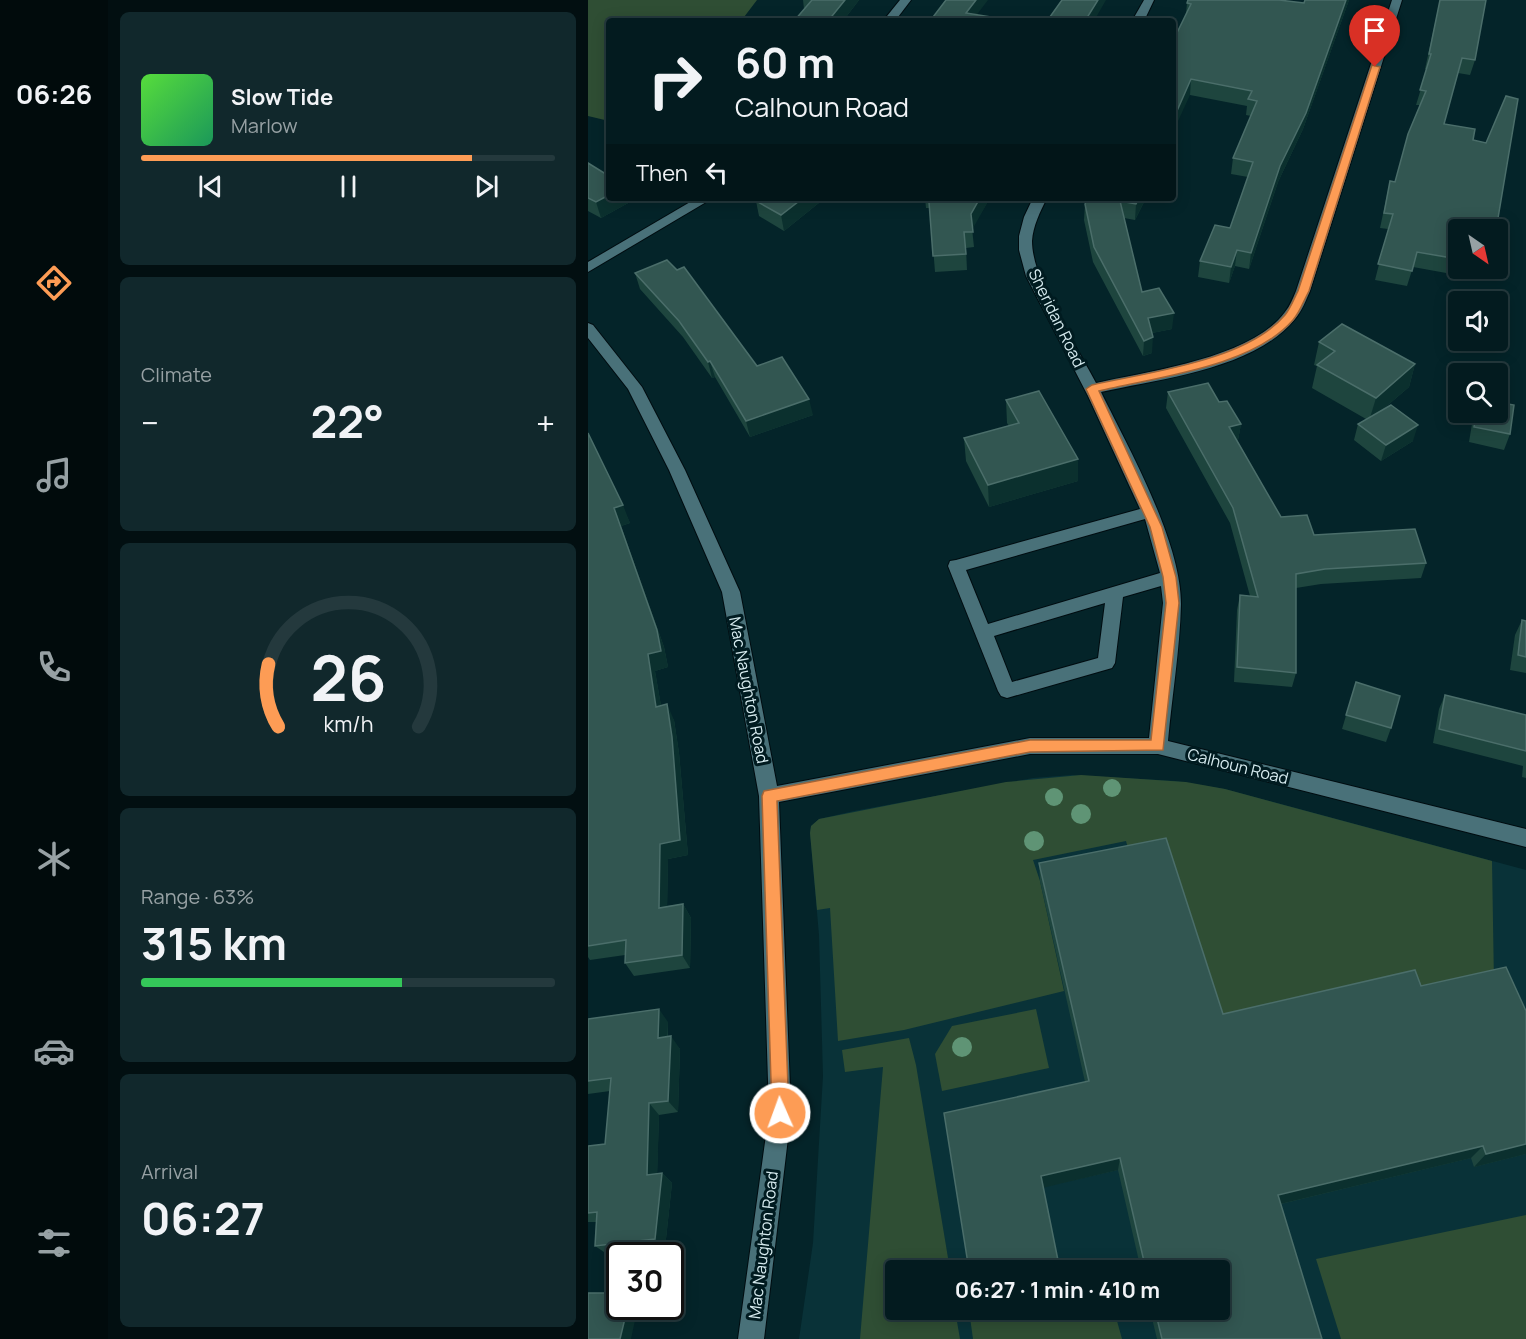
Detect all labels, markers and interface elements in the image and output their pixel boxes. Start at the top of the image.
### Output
pin [1349,5,1400,67]
icon: arrive [1358,14,1391,47]
text: 60 m [735,33,835,91]
icon: right [636,42,714,120]
text: 06:26 [16,75,92,112]
text: Slow Tide [231,82,333,112]
text: Calhoun Road [735,88,909,125]
text: Marlow [231,112,298,139]
icon: left [700,156,733,189]
text: Then [636,158,688,188]
icon: previous [194,170,227,203]
icon: pause [332,170,365,203]
icon: next [470,170,503,203]
north arrow [1448,219,1508,279]
map controls [1448,219,1508,423]
icon: directions [33,262,75,304]
street label: Sheridan Road [1024,265,1090,371]
button: sound [1448,291,1508,351]
text: Climate [141,361,212,388]
button: search [1448,363,1508,423]
text: 22° [310,390,384,452]
text: − [141,400,159,445]
text: + [536,400,555,445]
icon: music [33,454,75,496]
street label: Mac Naughton Road [724,615,774,765]
text: 26 [310,634,386,720]
icon: phone [33,646,75,688]
text: km/h [323,709,373,738]
street label: Calhoun Road [1185,743,1291,789]
icon: climate [33,838,75,880]
text: Range · 63% [141,883,254,910]
text: 315 km [141,912,287,974]
icon: car [33,1030,75,1072]
position arrow [748,1081,812,1145]
text: Arrival [141,1158,198,1185]
street label: Mac Naughton Road [743,1170,783,1320]
text: 06:27 [141,1187,265,1249]
icon: filters [33,1222,75,1264]
speed limit sign: 30 [606,1242,684,1320]
text: 06:27 · 1 min · 410 m [955,1275,1160,1305]

